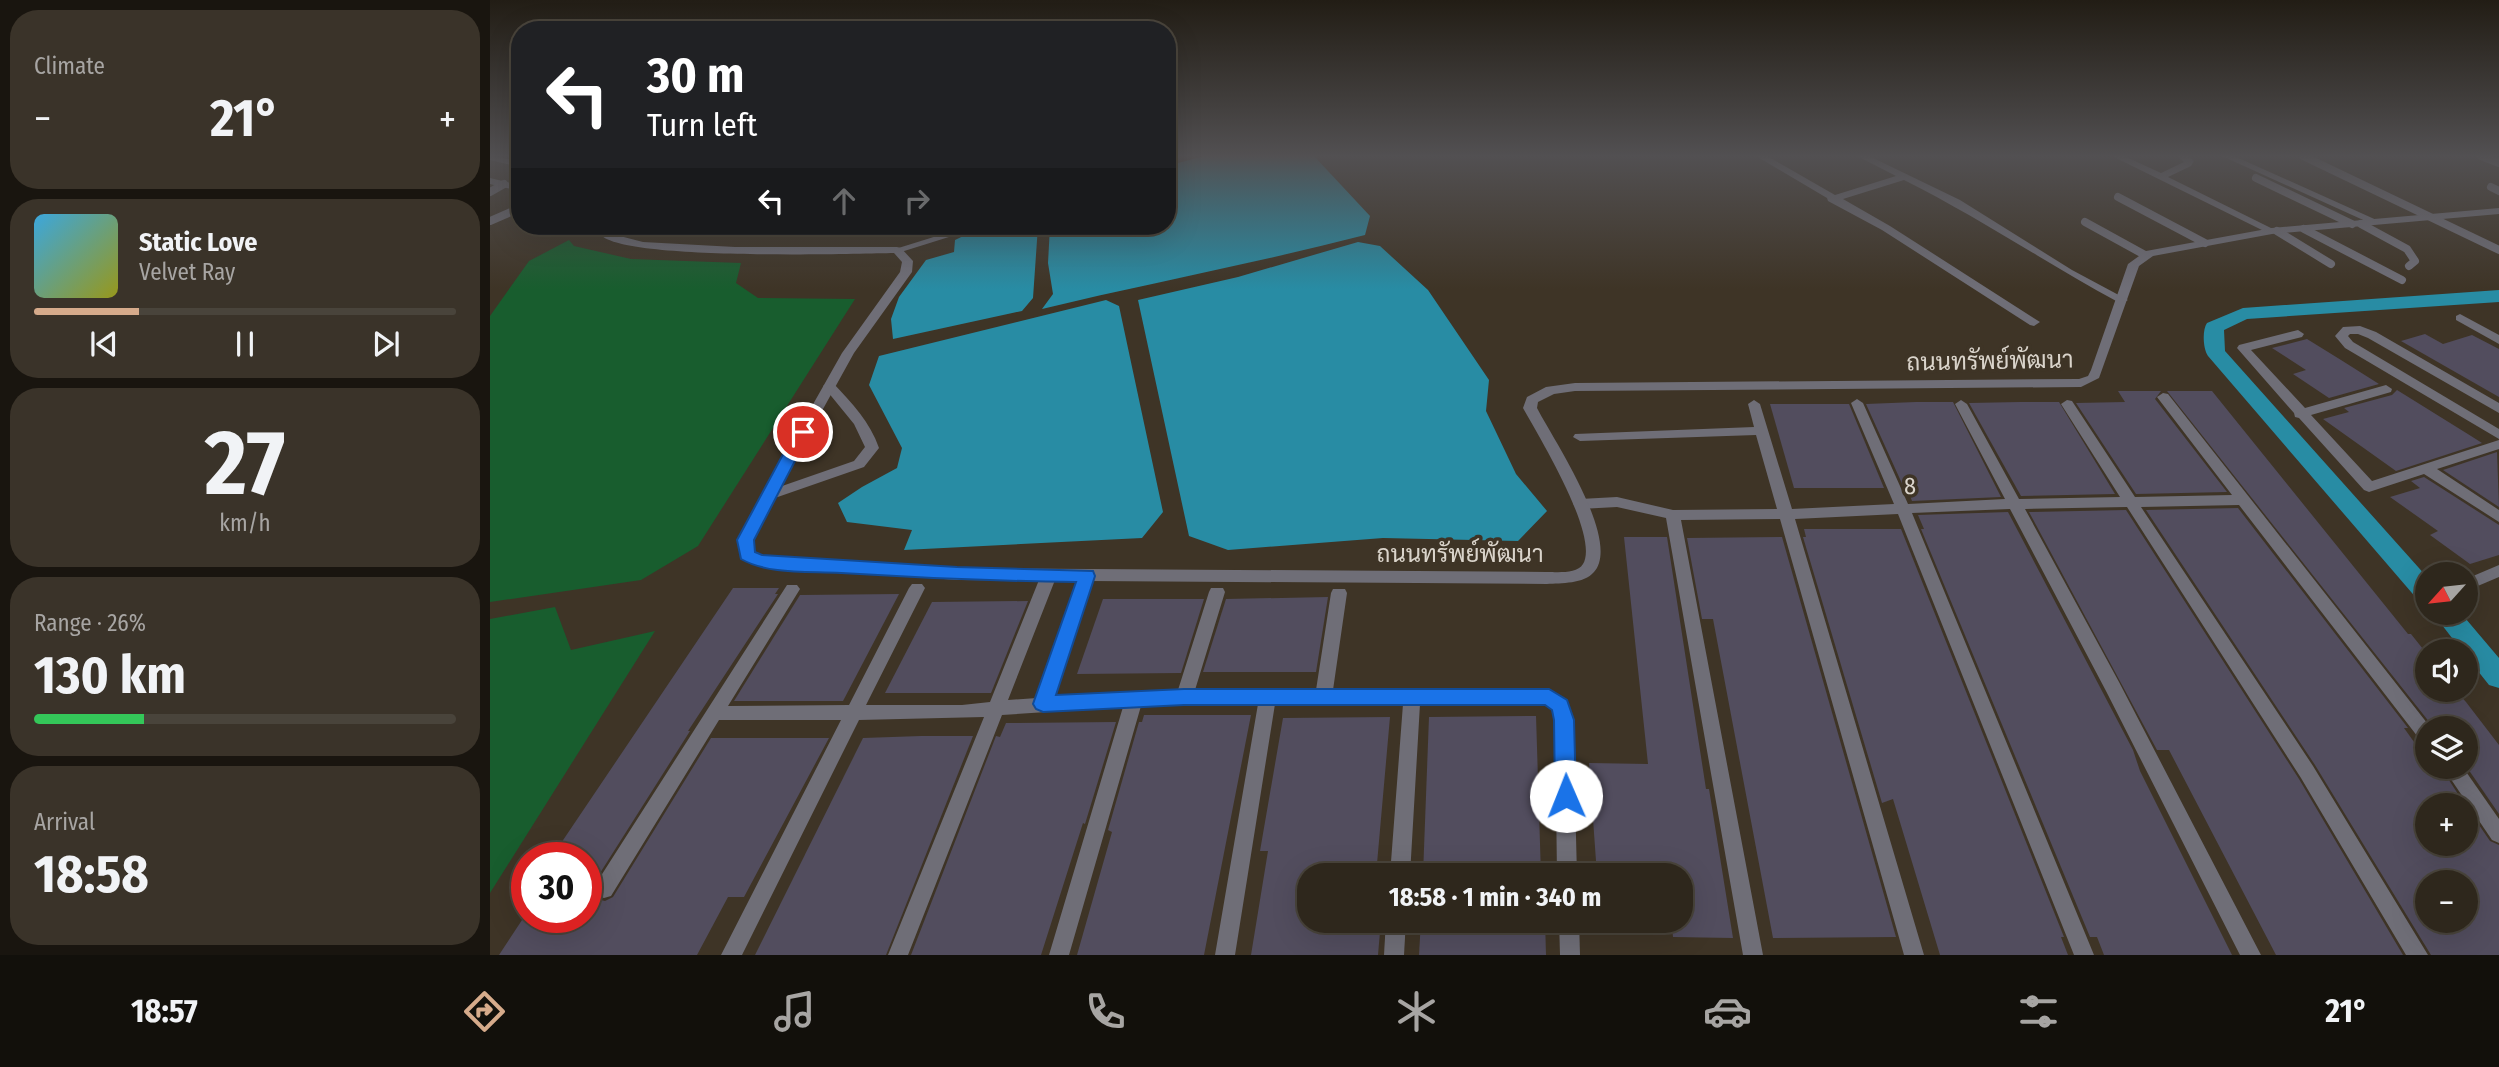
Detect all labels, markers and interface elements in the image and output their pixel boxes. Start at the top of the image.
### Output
text: 30 m [647,46,745,105]
icon: left [532,49,623,140]
text: Climate [34,52,105,80]
text: 21° [210,87,280,150]
text: − [34,96,51,142]
text: + [439,96,456,142]
text: Turn left [647,106,757,144]
icon: left [752,182,790,220]
icon: ahead [825,182,863,220]
icon: right [898,182,936,220]
text: Static Love [139,227,257,258]
text: Velvet Ray [139,258,235,286]
icon: previous [85,325,123,363]
icon: pause [226,325,264,363]
icon: next [367,325,405,363]
street label: ถนนทรัพย์พัฒนา [1906,344,2074,376]
pin [773,402,833,462]
text: 27 [205,409,285,518]
icon: arrive [784,413,822,451]
street label: 8 [1904,472,1916,500]
text: km/h [219,509,271,537]
street label: ถนนทรัพย์พัฒนา [1376,538,1544,568]
north arrow [2415,562,2478,625]
map controls [2415,562,2478,933]
text: Range · 26% [34,609,146,637]
button: sound [2415,639,2478,702]
text: 130 km [34,644,186,707]
button: layers [2415,716,2478,779]
position arrow [1529,759,1603,833]
button: + [2415,793,2478,856]
text: Arrival [34,808,95,836]
speed limit sign: 30 [511,842,602,933]
text: 18:58 [34,843,149,906]
button: − [2415,870,2478,933]
text: 18:58 · 1 min · 340 m [1389,882,1601,913]
icon: directions [460,987,509,1036]
icon: music [770,987,819,1036]
icon: phone [1081,987,1130,1036]
icon: climate [1392,987,1441,1036]
icon: car [1703,987,1752,1036]
icon: filters [2014,987,2063,1036]
text: 18:57 [131,992,198,1030]
text: 21° [2325,992,2368,1030]

